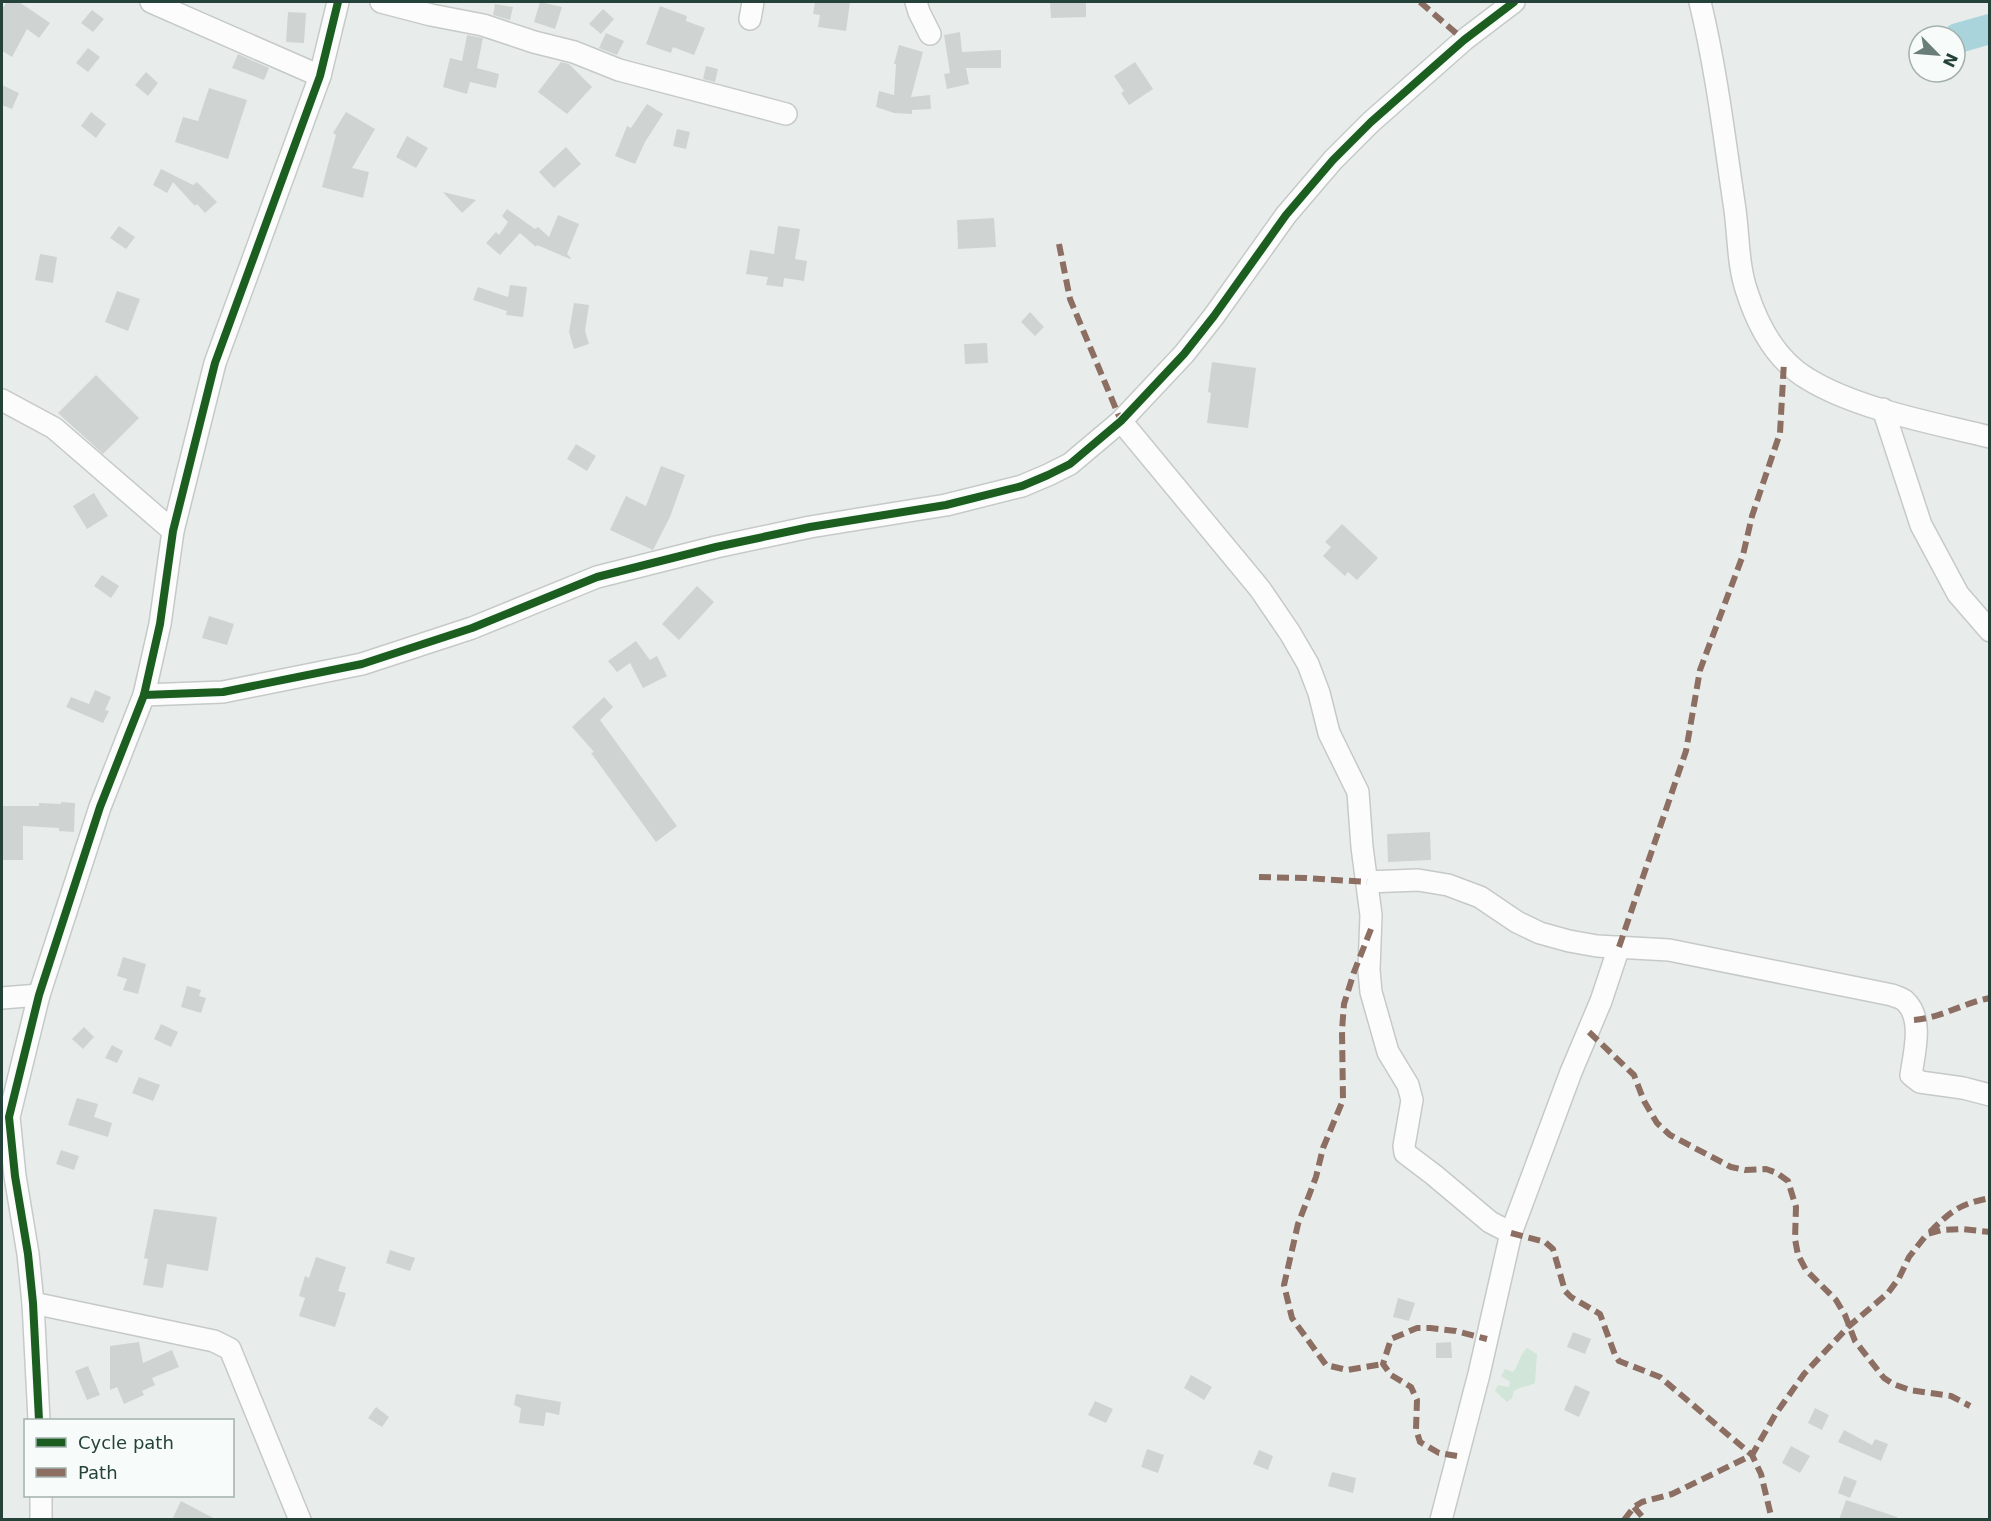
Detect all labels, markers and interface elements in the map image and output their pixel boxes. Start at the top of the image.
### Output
north arrow [1907,24,1967,84]
text: N [1939,50,1962,70]
legend [24,1419,234,1497]
text: Cycle path [78,1432,174,1453]
text: Path [78,1462,118,1483]

